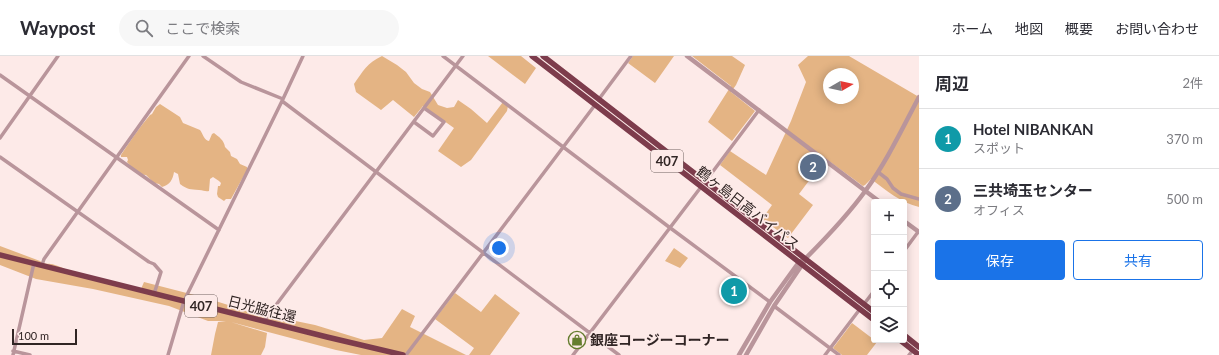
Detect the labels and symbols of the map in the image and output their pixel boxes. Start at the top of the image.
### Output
north arrow [823,68,859,104]
road number: 407 [651,150,683,172]
pin: 2 [800,152,826,182]
street label: 鶴ヶ島日高バイパス [694,162,803,253]
your location [489,238,509,258]
pin: 1 [721,276,747,306]
street label: 日光脇往還 [226,292,298,325]
road number: 407 [185,295,217,317]
scale bar [12,327,77,346]
shop icon: 銀座コージーコーナー [567,330,587,350]
place label: 銀座コージーコーナー [590,331,730,348]

